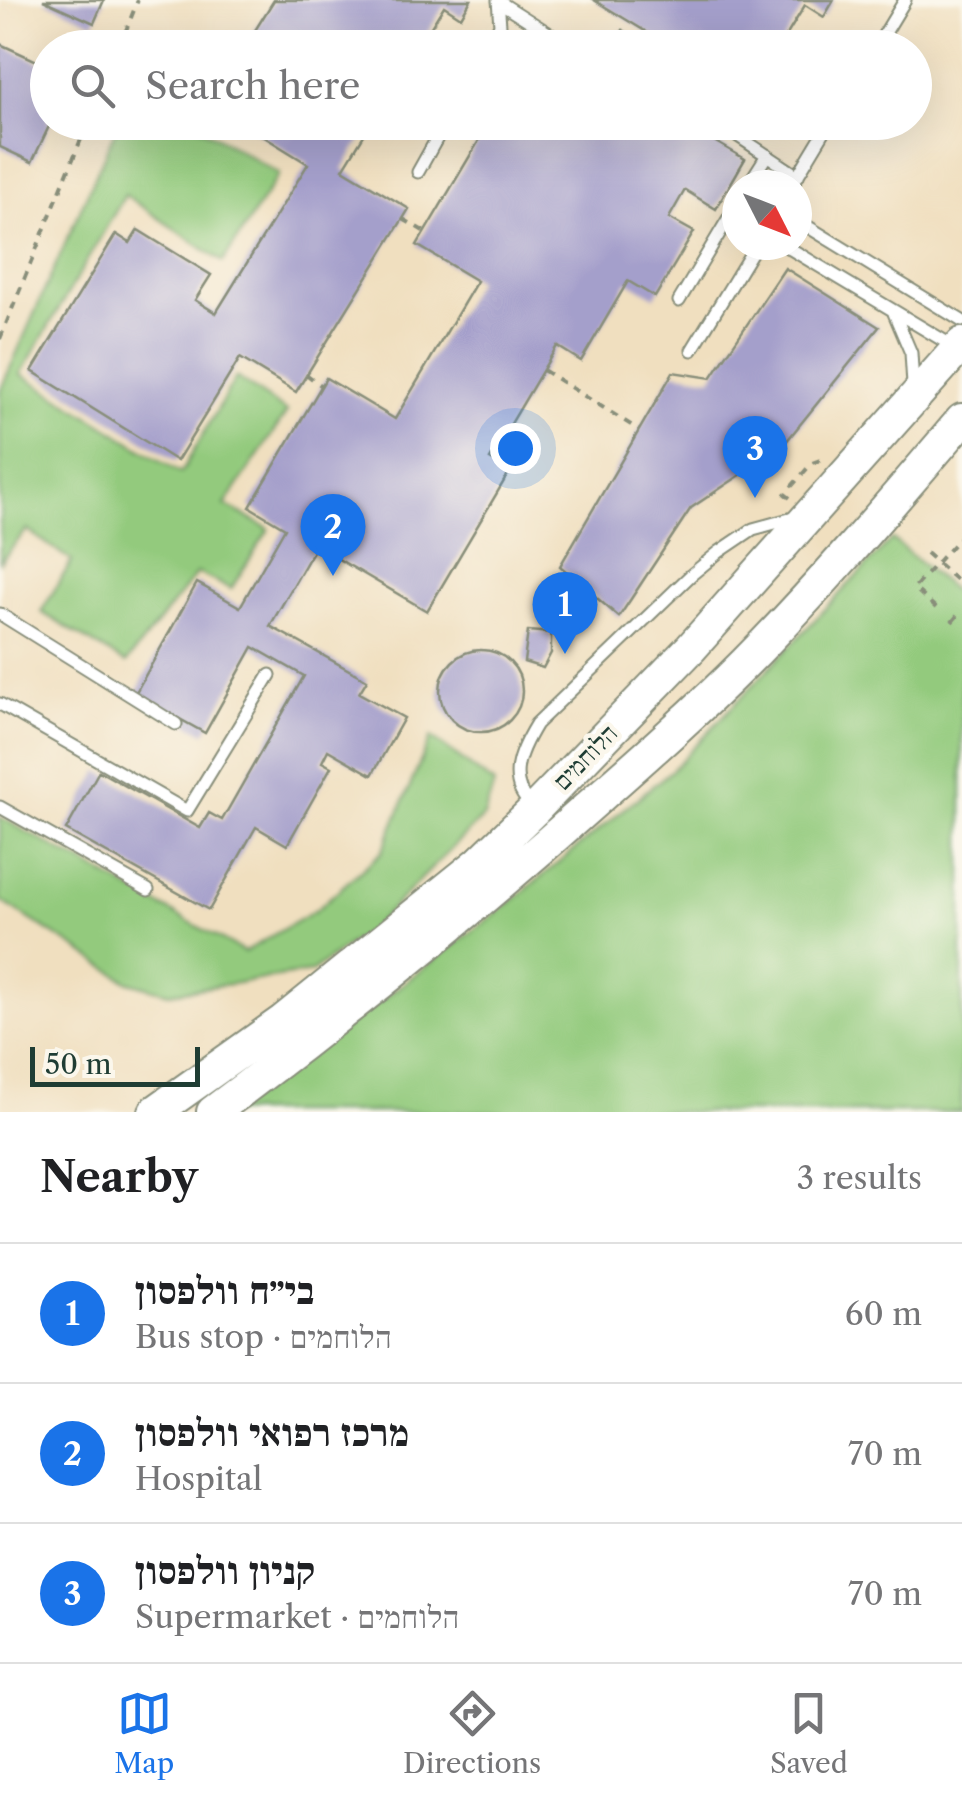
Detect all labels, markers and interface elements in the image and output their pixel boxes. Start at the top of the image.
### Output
search box [30,30,932,140]
icon: search [65,58,120,113]
text: Search here [145,62,360,109]
north arrow [722,170,812,260]
pin: 3 [722,416,788,498]
your location [490,423,541,474]
pin: 2 [300,494,366,576]
pin: 1 [532,572,598,654]
street label: הלוחמים [547,718,624,797]
scale bar [30,1042,200,1086]
text: 50 m [45,1047,112,1081]
text: Nearby [40,1151,198,1203]
text: 3 results [796,1158,922,1197]
text: בי״ח וולפסון [135,1267,314,1314]
text: 1 [65,1294,80,1333]
text: 60 m [845,1294,922,1333]
text: Bus stop · הלוחמים [135,1317,392,1356]
text: מרכז רפואי וולפסון [135,1409,409,1456]
text: 2 [63,1434,82,1473]
text: 70 m [848,1434,922,1473]
text: Hospital [135,1459,262,1498]
text: קניון וולפסון [135,1547,315,1594]
text: 3 [63,1574,82,1613]
text: 70 m [848,1574,922,1613]
text: Supermarket · הלוחמים [135,1597,459,1636]
tab: Map [114,1686,174,1780]
tab: Directions [403,1686,541,1780]
tab: Saved [770,1686,848,1780]

